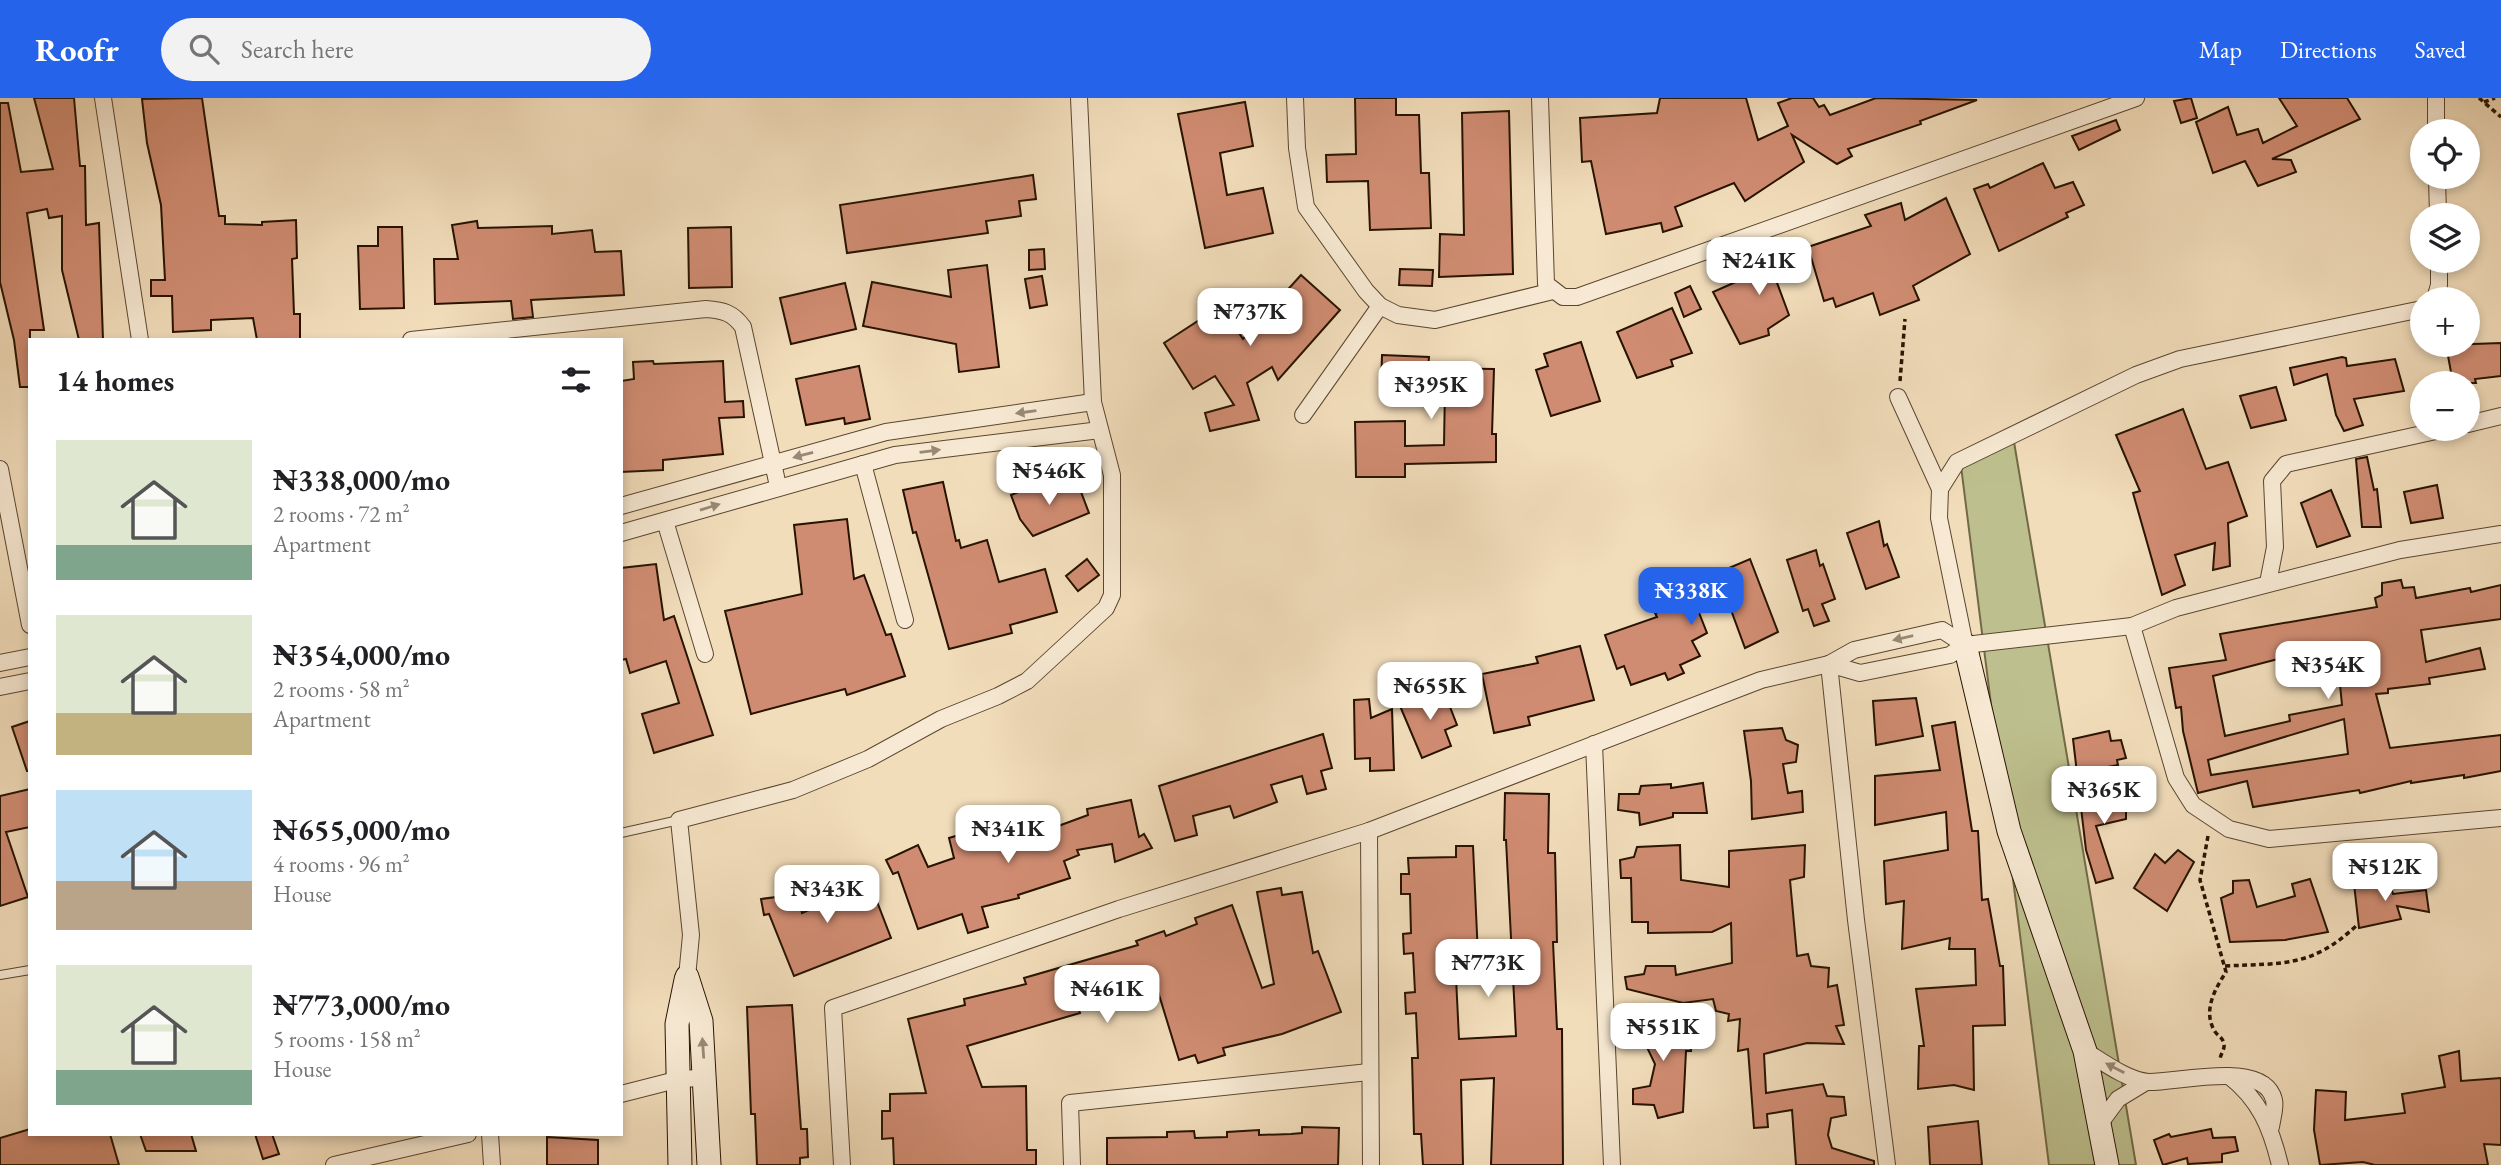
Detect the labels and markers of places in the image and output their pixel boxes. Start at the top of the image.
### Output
pin: ₦241K [1710,238,1808,297]
pin: ₦737K [1201,288,1299,348]
pin: ₦395K [1382,362,1480,421]
pin: ₦546K [1000,448,1098,507]
pin: ₦338K [1642,568,1740,627]
pin: ₦354K [2279,642,2377,701]
pin: ₦655K [1381,662,1479,722]
pin: ₦365K [2055,766,2153,826]
pin: ₦341K [959,806,1057,865]
pin: ₦512K [2336,844,2434,903]
pin: ₦343K [778,866,876,925]
pin: ₦773K [1439,940,1537,999]
pin: ₦461K [1058,965,1156,1025]
pin: ₦551K [1614,1004,1712,1063]

